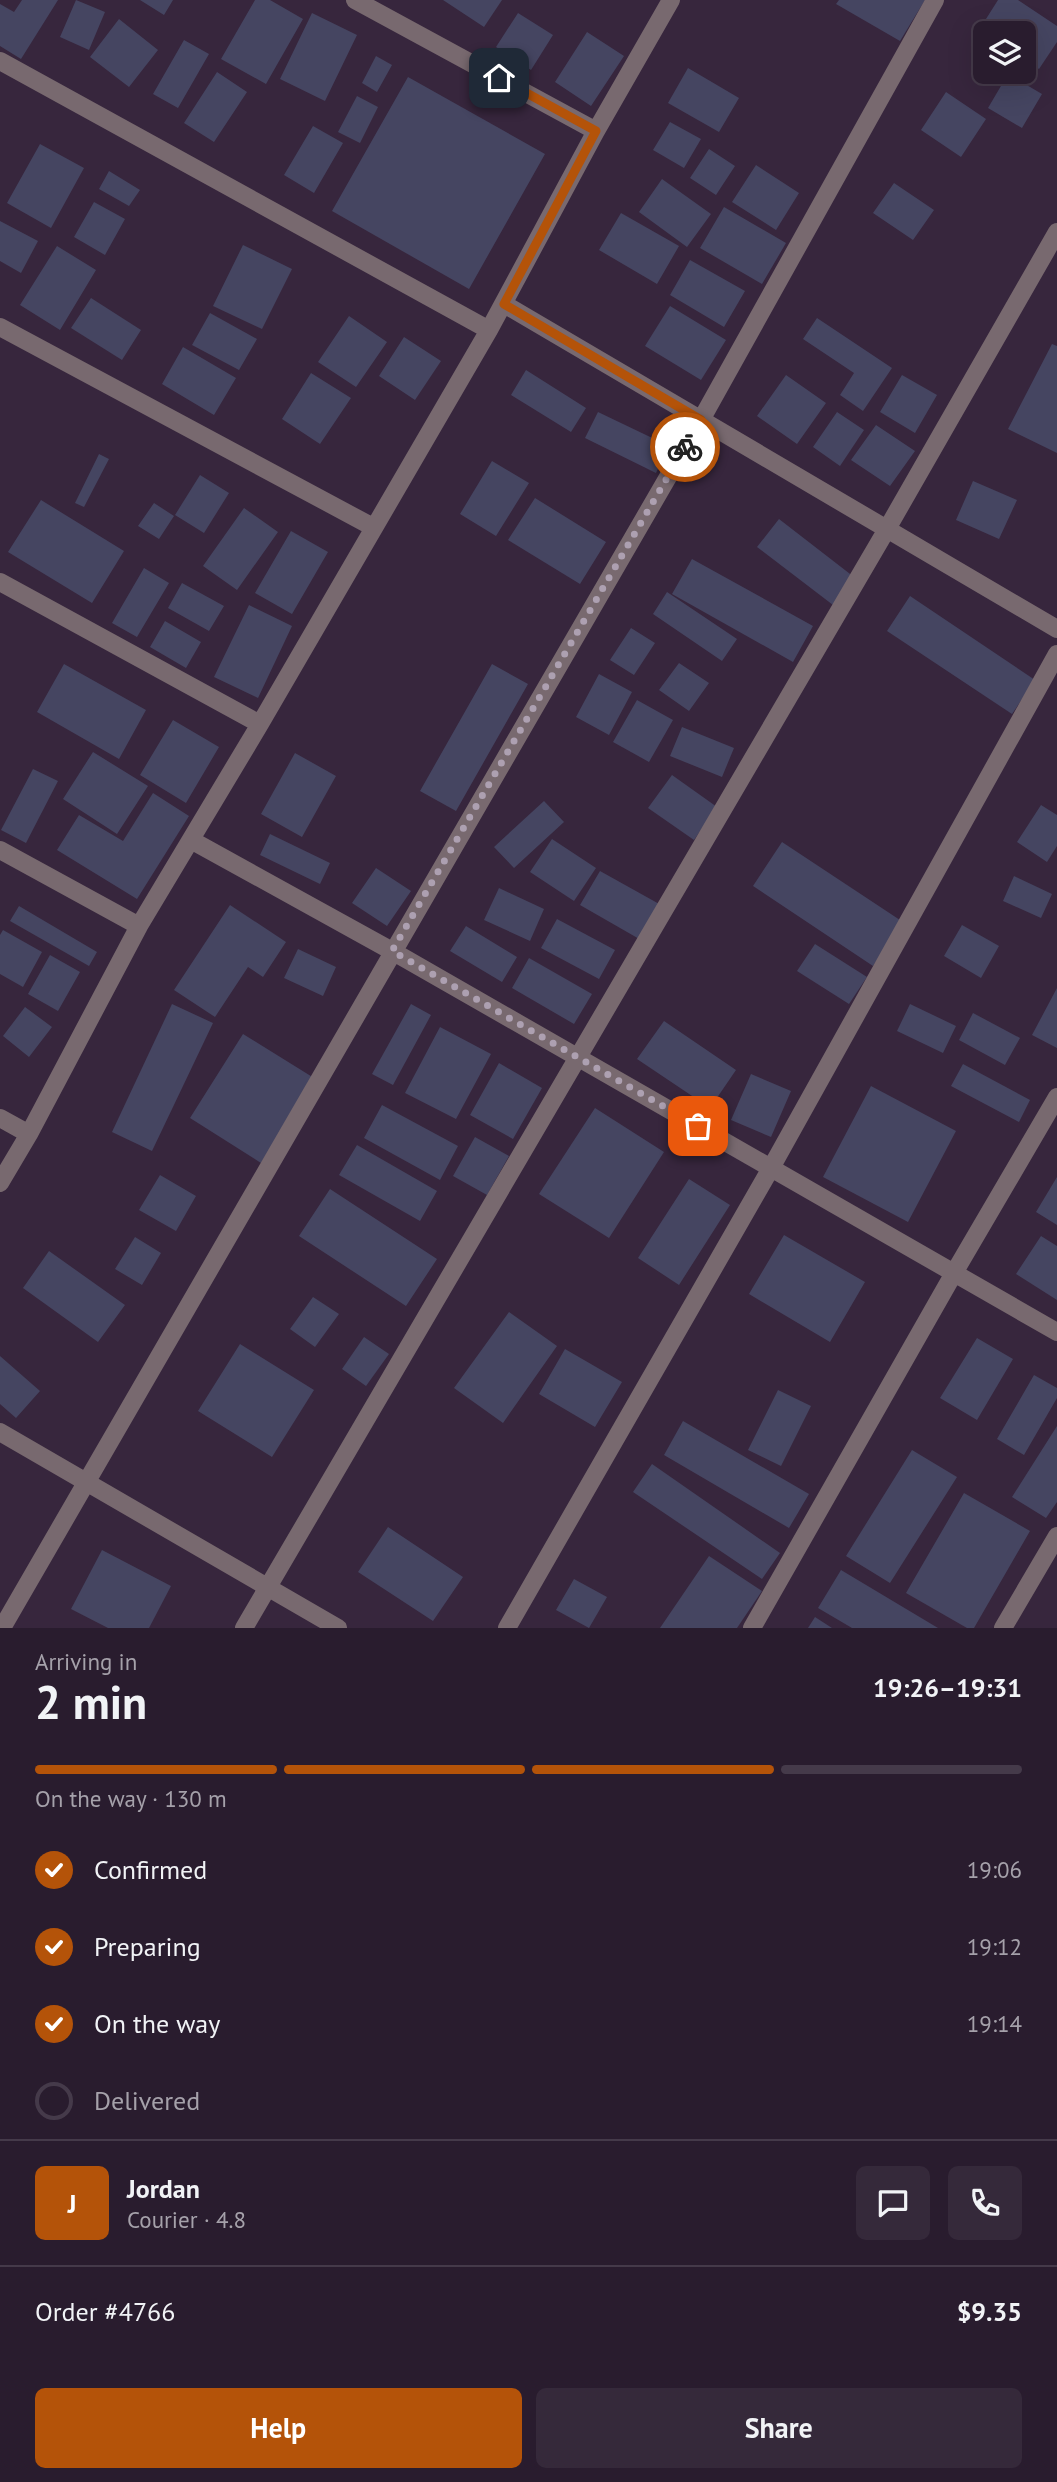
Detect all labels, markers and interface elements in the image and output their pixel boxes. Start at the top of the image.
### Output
map controls [973,21,1036,84]
button: layers [973,21,1036,84]
pin [469,48,529,108]
icon: home [480,59,518,97]
courier [650,412,720,482]
icon: bike [666,428,704,466]
pin [668,1096,728,1156]
icon: bag [679,1107,717,1145]
text: Arriving in [35,1647,137,1676]
text: 19:26–19:31 [873,1671,1022,1704]
text: 2 min [35,1672,147,1732]
text: On the way · 130 m [35,1784,227,1813]
icon: check [35,1851,73,1889]
text: Confirmed [94,1853,207,1886]
text: 19:06 [967,1855,1022,1884]
icon: check [35,1928,73,1966]
text: Preparing [94,1930,201,1963]
text: 19:12 [967,1932,1022,1961]
icon: check [35,2005,73,2043]
text: On the way [94,2007,220,2040]
text: 19:14 [967,2009,1022,2038]
text: Delivered [94,2084,200,2117]
button: chat [856,2166,930,2240]
button: phone [948,2166,1022,2240]
text: Jordan [127,2172,200,2205]
text: J [68,2187,76,2220]
text: Courier · 4.8 [127,2205,246,2234]
text: Order #4766 [35,2295,175,2328]
text: $9.35 [957,2295,1022,2328]
button: Help [35,2388,522,2468]
button: Share [536,2388,1022,2468]

